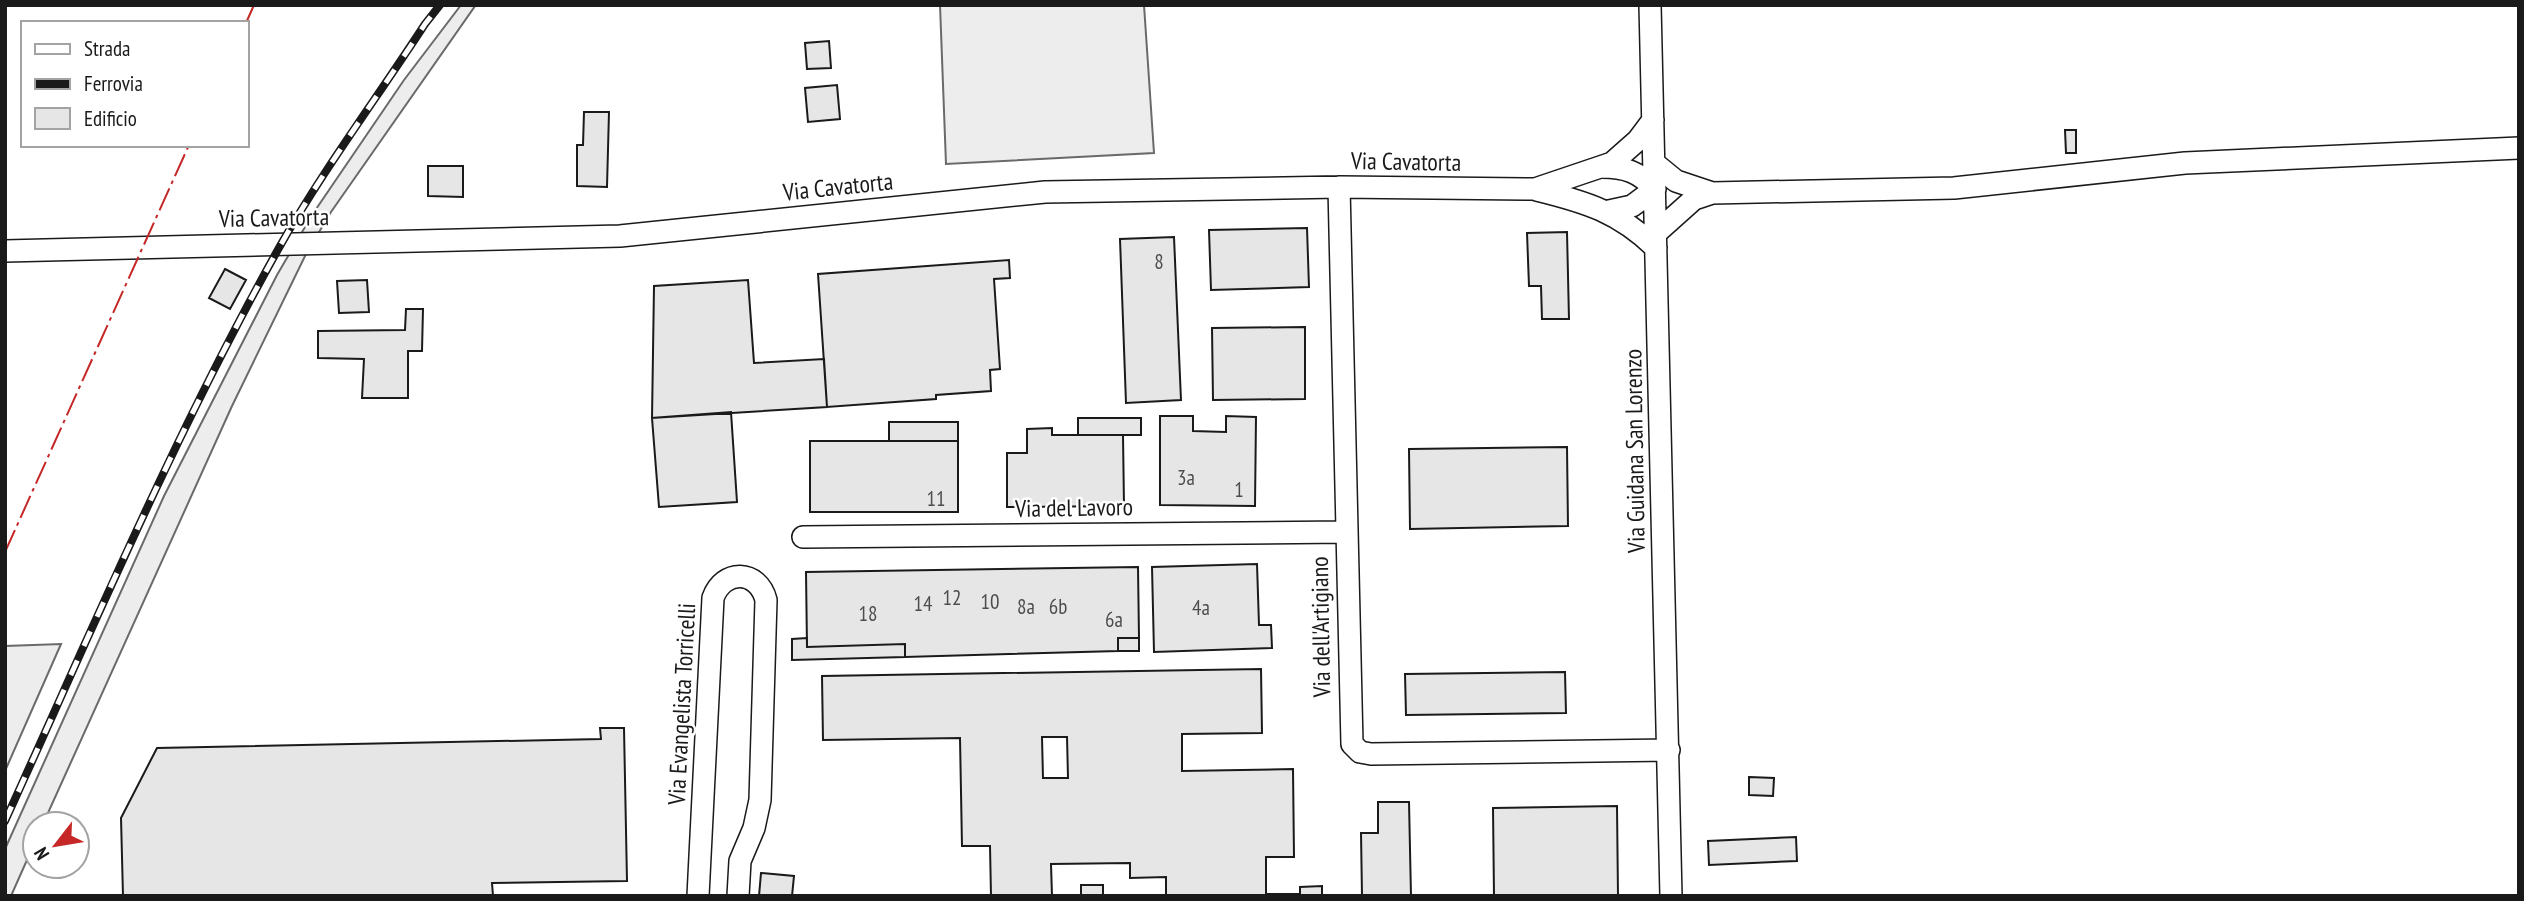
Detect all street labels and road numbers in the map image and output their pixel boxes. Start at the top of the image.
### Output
street label: Via Cavatorta [1350,145,1461,178]
street label: Via Cavatorta [780,165,894,208]
street label: Via Cavatorta [218,201,329,234]
street label: Via Guidana San Lorenzo [1617,349,1652,554]
street label: Via del Lavoro [1014,491,1133,524]
street label: Via dell'Artigiano [1304,556,1337,699]
street label: Via Evangelista Torricelli [661,602,702,807]

